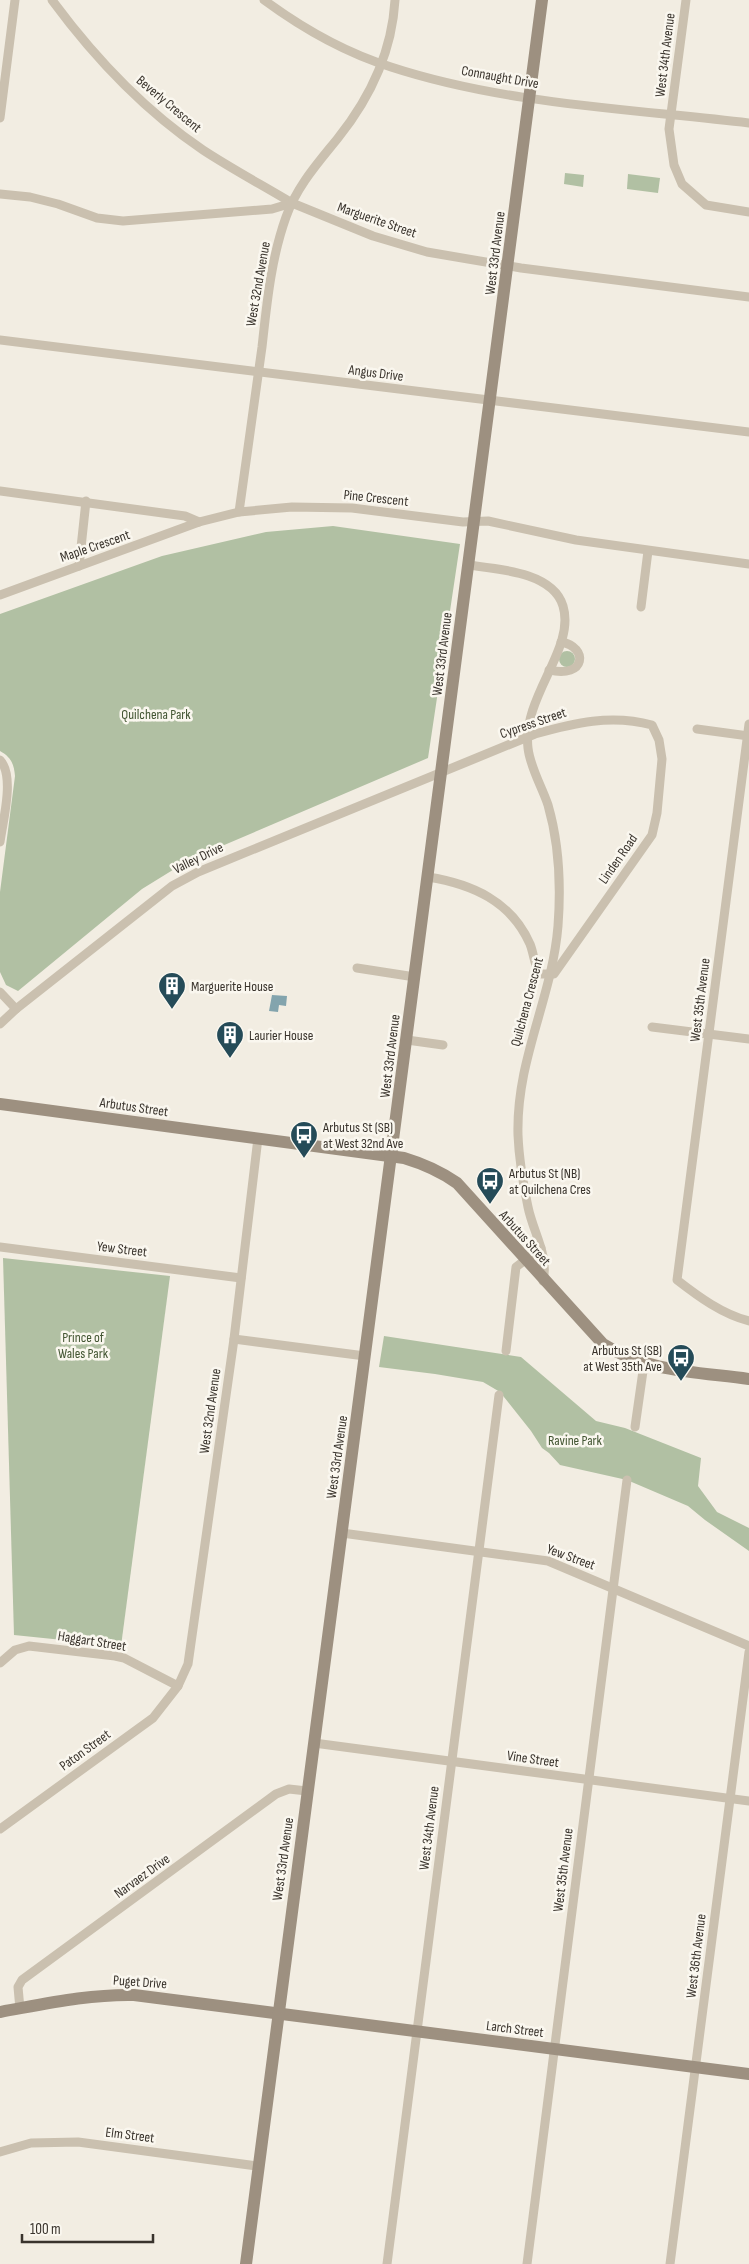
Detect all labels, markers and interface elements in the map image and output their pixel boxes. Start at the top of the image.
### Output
street label: West 34th Avenue [651,12,679,98]
street label: Connaught Drive [460,62,540,92]
street label: Beverly Crescent [133,72,205,136]
street label: Marguerite Street [335,199,419,241]
street label: West 33rd Avenue [481,210,509,296]
street label: West 32nd Avenue [242,240,274,328]
street label: Angus Drive [346,361,405,385]
street label: Pine Crescent [343,486,409,510]
street label: Maple Crescent [58,526,132,566]
street label: West 33rd Avenue [428,611,456,697]
street label: Cypress Street [498,704,568,742]
park label: Quilchena Park [121,706,191,723]
street label: Linden Road [595,831,641,887]
street label: Valley Drive [170,839,226,877]
street label: Quilchena Crescent [507,956,547,1048]
street label: West 35th Avenue [686,957,714,1043]
building icon: Marguerite House [157,971,187,1010]
place label: Marguerite House [191,978,273,995]
street label: West 33rd Avenue [376,1013,404,1099]
building icon: Laurier House [215,1020,245,1059]
place label: Laurier House [249,1027,313,1044]
street label: Arbutus Street [98,1094,169,1120]
place label: Arbutus St (SB) at West 32nd Ave [322,1119,403,1152]
bus stop icon: Arbutus St (SB) at West 32nd Ave [289,1120,319,1159]
place label: Arbutus St (NB) at Quilchena Cres [508,1165,591,1198]
bus stop icon: Arbutus St (NB) at Quilchena Cres [475,1166,505,1205]
street label: Arbutus Street [495,1206,554,1269]
street label: Yew Street [96,1237,148,1261]
park label: Prince of Wales Park [58,1329,109,1362]
place label: Arbutus St (SB) at West 35th Ave [583,1342,662,1375]
bus stop icon: Arbutus St (SB) at West 35th Ave [666,1343,696,1382]
street label: West 32nd Avenue [196,1367,224,1455]
street label: West 33rd Avenue [323,1414,351,1500]
park label: Ravine Park [548,1432,603,1449]
street label: Yew Street [544,1540,598,1574]
street label: Haggart Street [57,1627,127,1655]
street label: Paton Street [56,1726,114,1774]
street label: Vine Street [506,1747,560,1771]
street label: West 34th Avenue [415,1785,443,1871]
street label: West 33rd Avenue [269,1816,297,1902]
street label: West 35th Avenue [549,1827,577,1913]
street label: Narvaez Drive [111,1850,173,1902]
street label: West 36th Avenue [682,1913,710,1999]
street label: Puget Drive [113,1972,167,1992]
street label: Larch Street [485,2017,545,2041]
street label: Elm Street [105,2124,155,2146]
scale bar [22,2212,154,2244]
text: 100 m [30,2220,61,2239]

